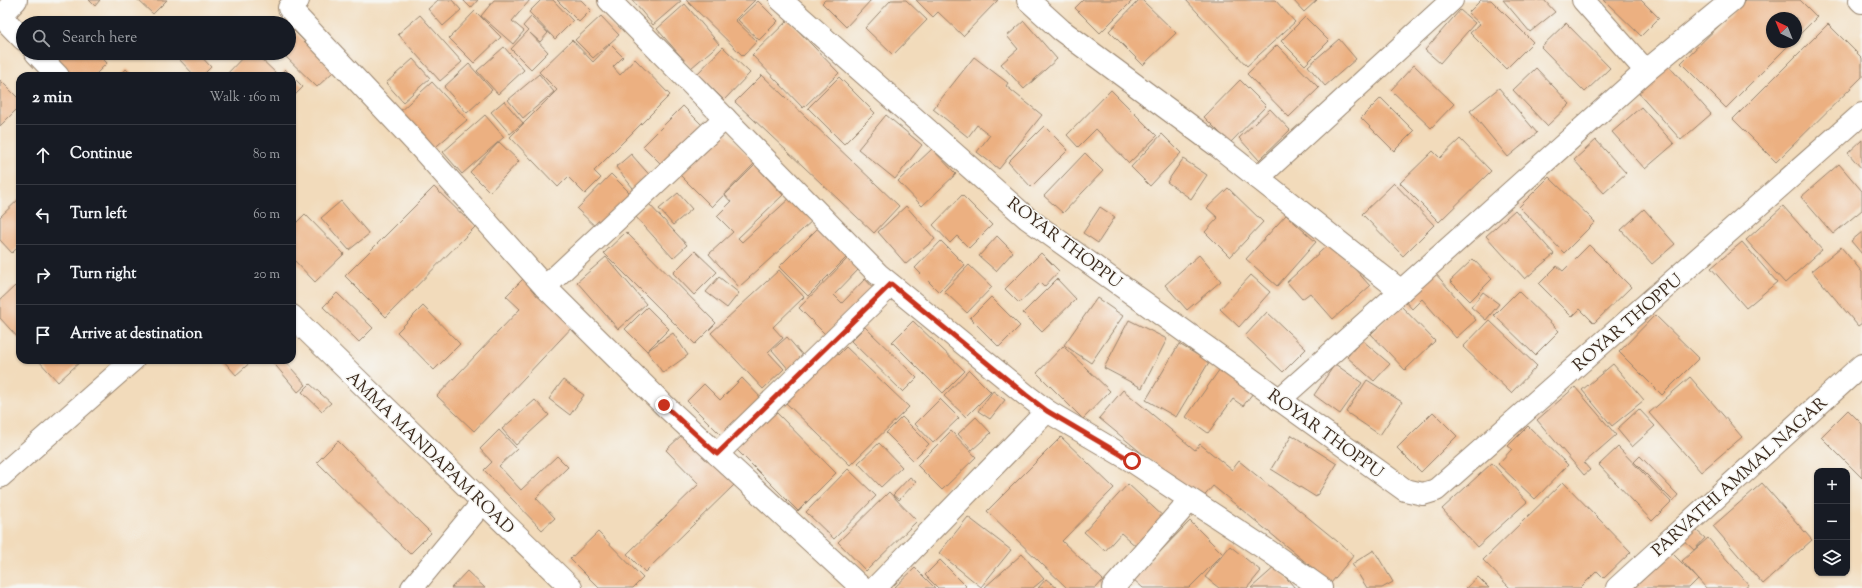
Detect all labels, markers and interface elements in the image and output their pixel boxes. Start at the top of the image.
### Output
north arrow [1766,12,1802,48]
search box [16,16,296,60]
icon: search [30,27,52,49]
text: Search here [62,28,137,49]
text: 2 min [32,86,73,110]
text: Walk · 160 m [209,89,280,107]
icon: ahead [32,144,54,166]
text: Continue [70,144,132,165]
text: 80 m [253,146,280,164]
street label: ROYAR THOPPU [1001,192,1126,295]
icon: left [32,204,54,226]
text: Turn left [70,204,127,225]
text: 60 m [253,206,280,224]
icon: right [32,264,54,286]
text: Turn right [70,264,136,285]
text: 20 m [254,266,280,284]
street label: ROYAR THOPPU [1568,269,1688,378]
icon: arrive [32,324,54,346]
text: Arrive at destination [70,324,203,345]
street label: AMMA MANDAPAM ROAD [340,366,519,540]
street label: ROYAR THOPPU [1262,384,1388,485]
street label: PARVATHI AMMAL NAGAR [1647,391,1834,563]
route end [655,396,673,414]
route start [1123,452,1141,470]
map controls [1814,468,1850,576]
button: + [1814,468,1850,504]
button: − [1814,504,1850,540]
button: layers [1814,540,1850,576]

